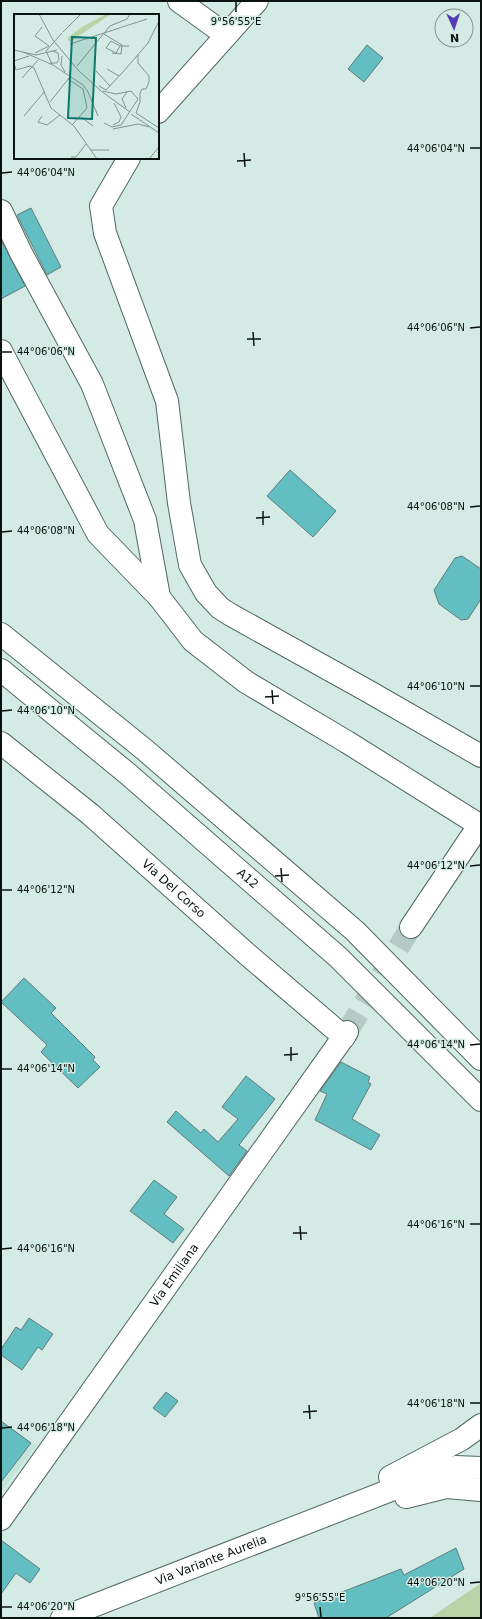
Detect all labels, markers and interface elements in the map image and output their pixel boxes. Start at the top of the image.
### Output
north arrow [434,8,474,48]
inset map [14,14,159,159]
text: 9°56'55"E [211,16,261,27]
text: N [450,31,459,44]
text: 44°06'04"N [407,143,465,154]
text: 44°06'04"N [17,167,75,178]
text: 44°06'06"N [407,322,465,333]
text: 44°06'06"N [17,346,75,357]
text: 44°06'08"N [407,501,465,512]
text: 44°06'08"N [17,525,75,536]
text: 44°06'10"N [407,681,465,692]
text: 44°06'10"N [17,705,75,716]
street label: Via Del Corso [139,857,208,921]
text: 44°06'12"N [407,860,465,871]
street label: A12 [234,865,261,891]
text: 44°06'12"N [17,884,75,895]
text: 44°06'14"N [407,1039,465,1050]
text: 44°06'14"N [17,1063,75,1074]
text: 44°06'16"N [407,1219,465,1230]
street label: Via Emiliana [147,1241,201,1310]
text: 44°06'16"N [17,1243,75,1254]
text: 44°06'18"N [407,1398,465,1409]
text: 44°06'18"N [17,1422,75,1433]
street label: Via Variante Aurelia [153,1532,269,1588]
text: 44°06'20"N [407,1577,465,1588]
text: 9°56'55"E [295,1592,345,1603]
text: 44°06'20"N [17,1601,75,1612]

